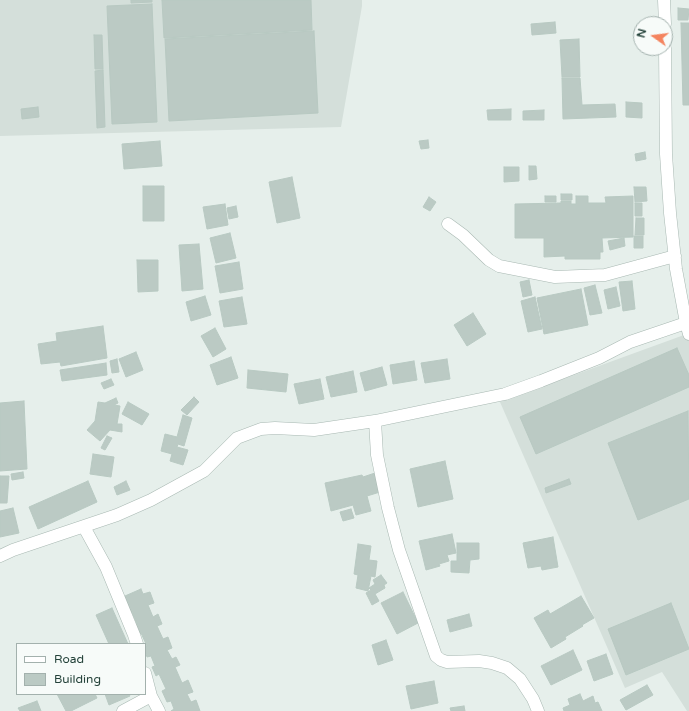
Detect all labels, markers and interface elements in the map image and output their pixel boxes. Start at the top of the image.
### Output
north arrow [633,16,673,56]
text: N [634,27,649,39]
legend [16,643,146,695]
text: Road [54,652,84,666]
text: Building [54,672,101,686]

